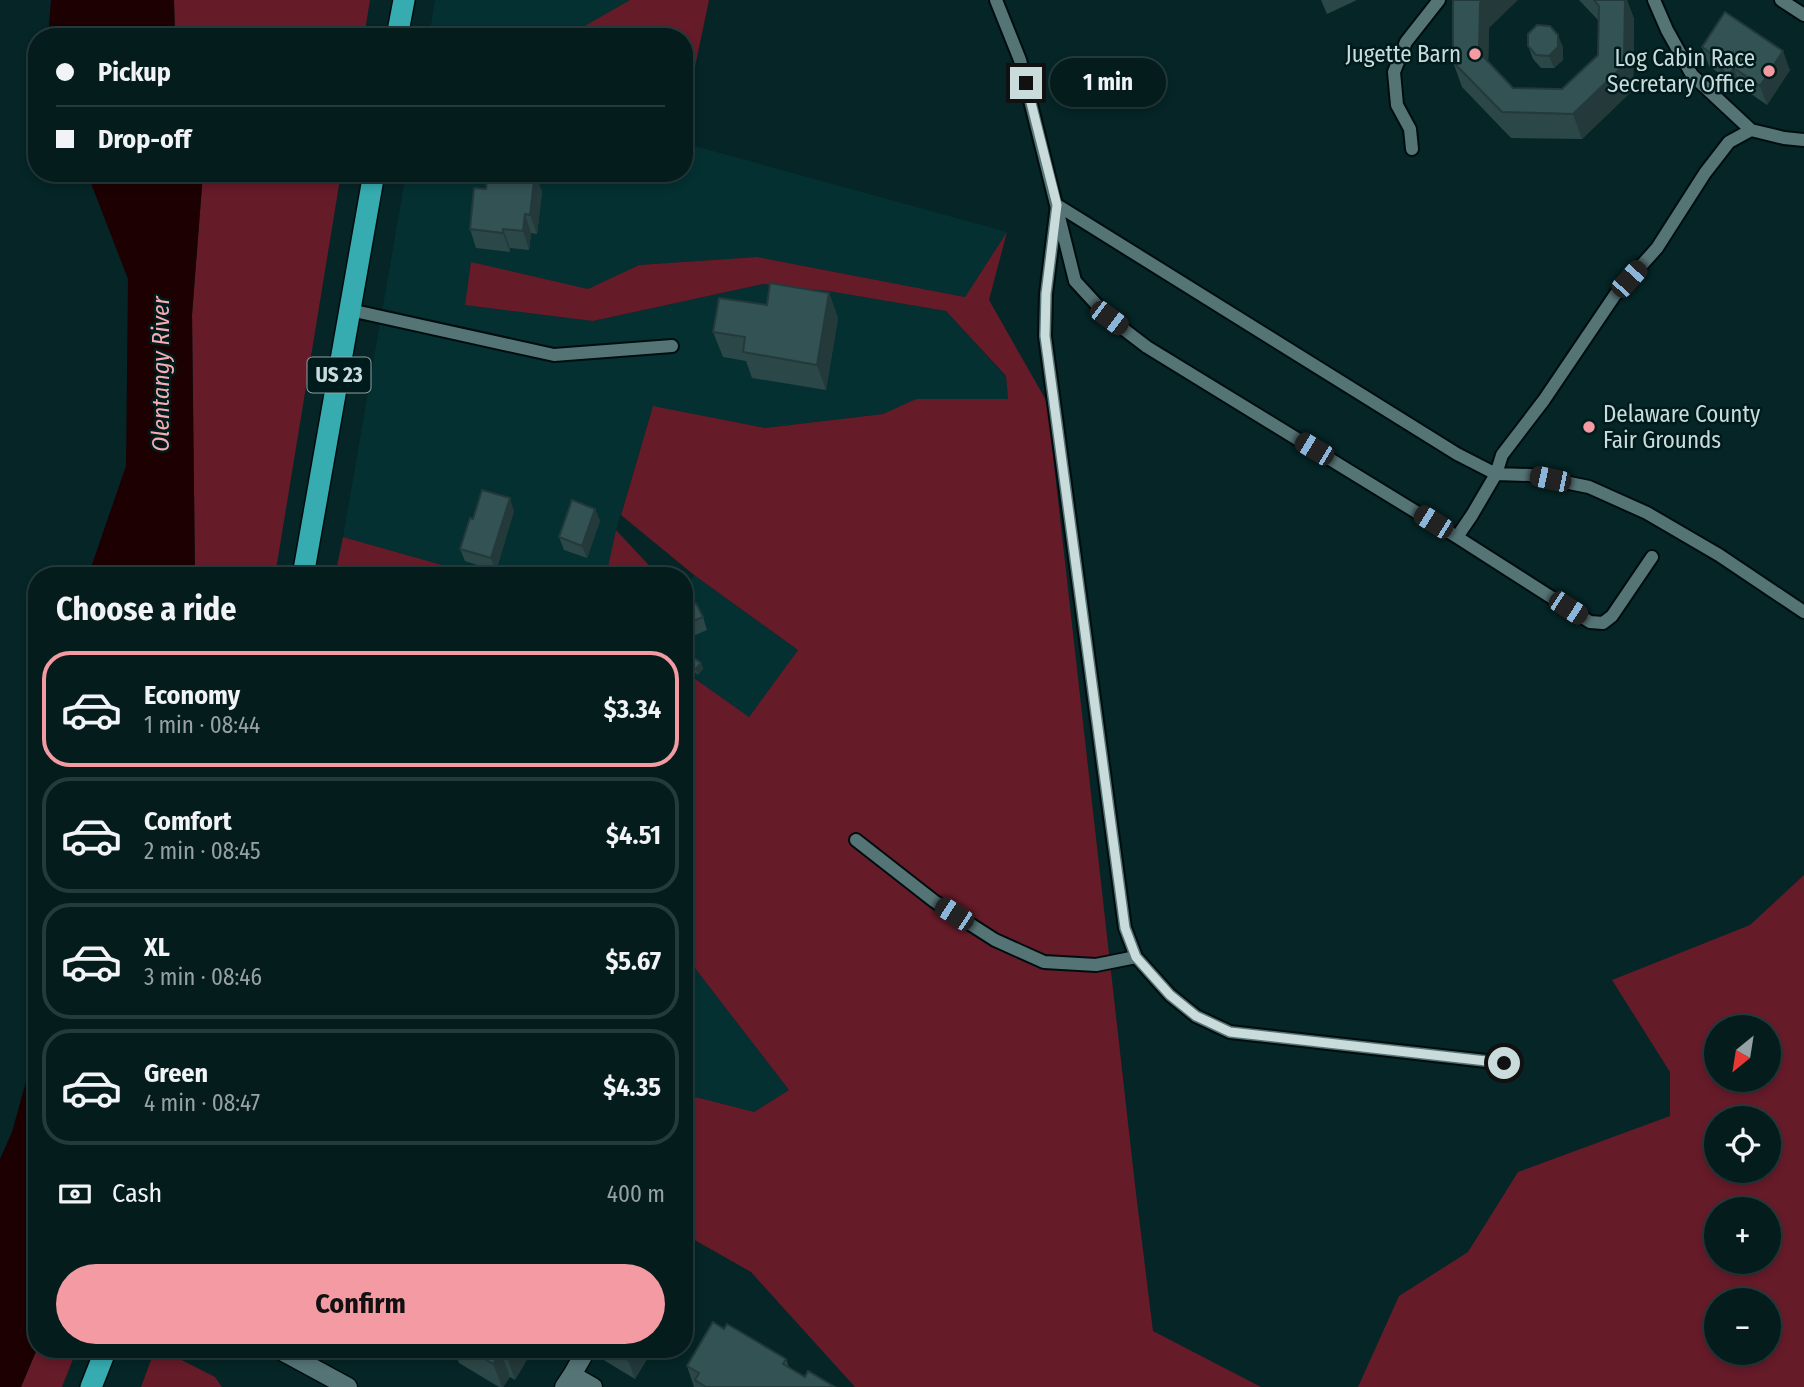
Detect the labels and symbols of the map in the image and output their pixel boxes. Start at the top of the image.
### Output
place label: Jugette Barn [1345,40,1461,68]
place label: Log Cabin Race Secretary Office [1607,44,1755,98]
marker: Jugette Barn [1467,46,1483,62]
callout: 1 min [1050,58,1166,108]
marker: Log Cabin Race Secretary Office [1761,63,1777,79]
route end [1010,67,1042,99]
car [1608,256,1651,302]
water label: Olentangy River [147,296,175,452]
car [1086,297,1133,339]
road number: US 23 [308,358,370,392]
place label: Delaware County Fair Grounds [1603,400,1761,454]
marker: Delaware County Fair Grounds [1581,419,1597,435]
car [1291,429,1338,469]
car [1528,464,1573,494]
car [1410,502,1457,542]
car [1545,588,1592,628]
car [931,894,978,934]
north arrow [1704,1015,1782,1092]
route start [1488,1047,1520,1079]

